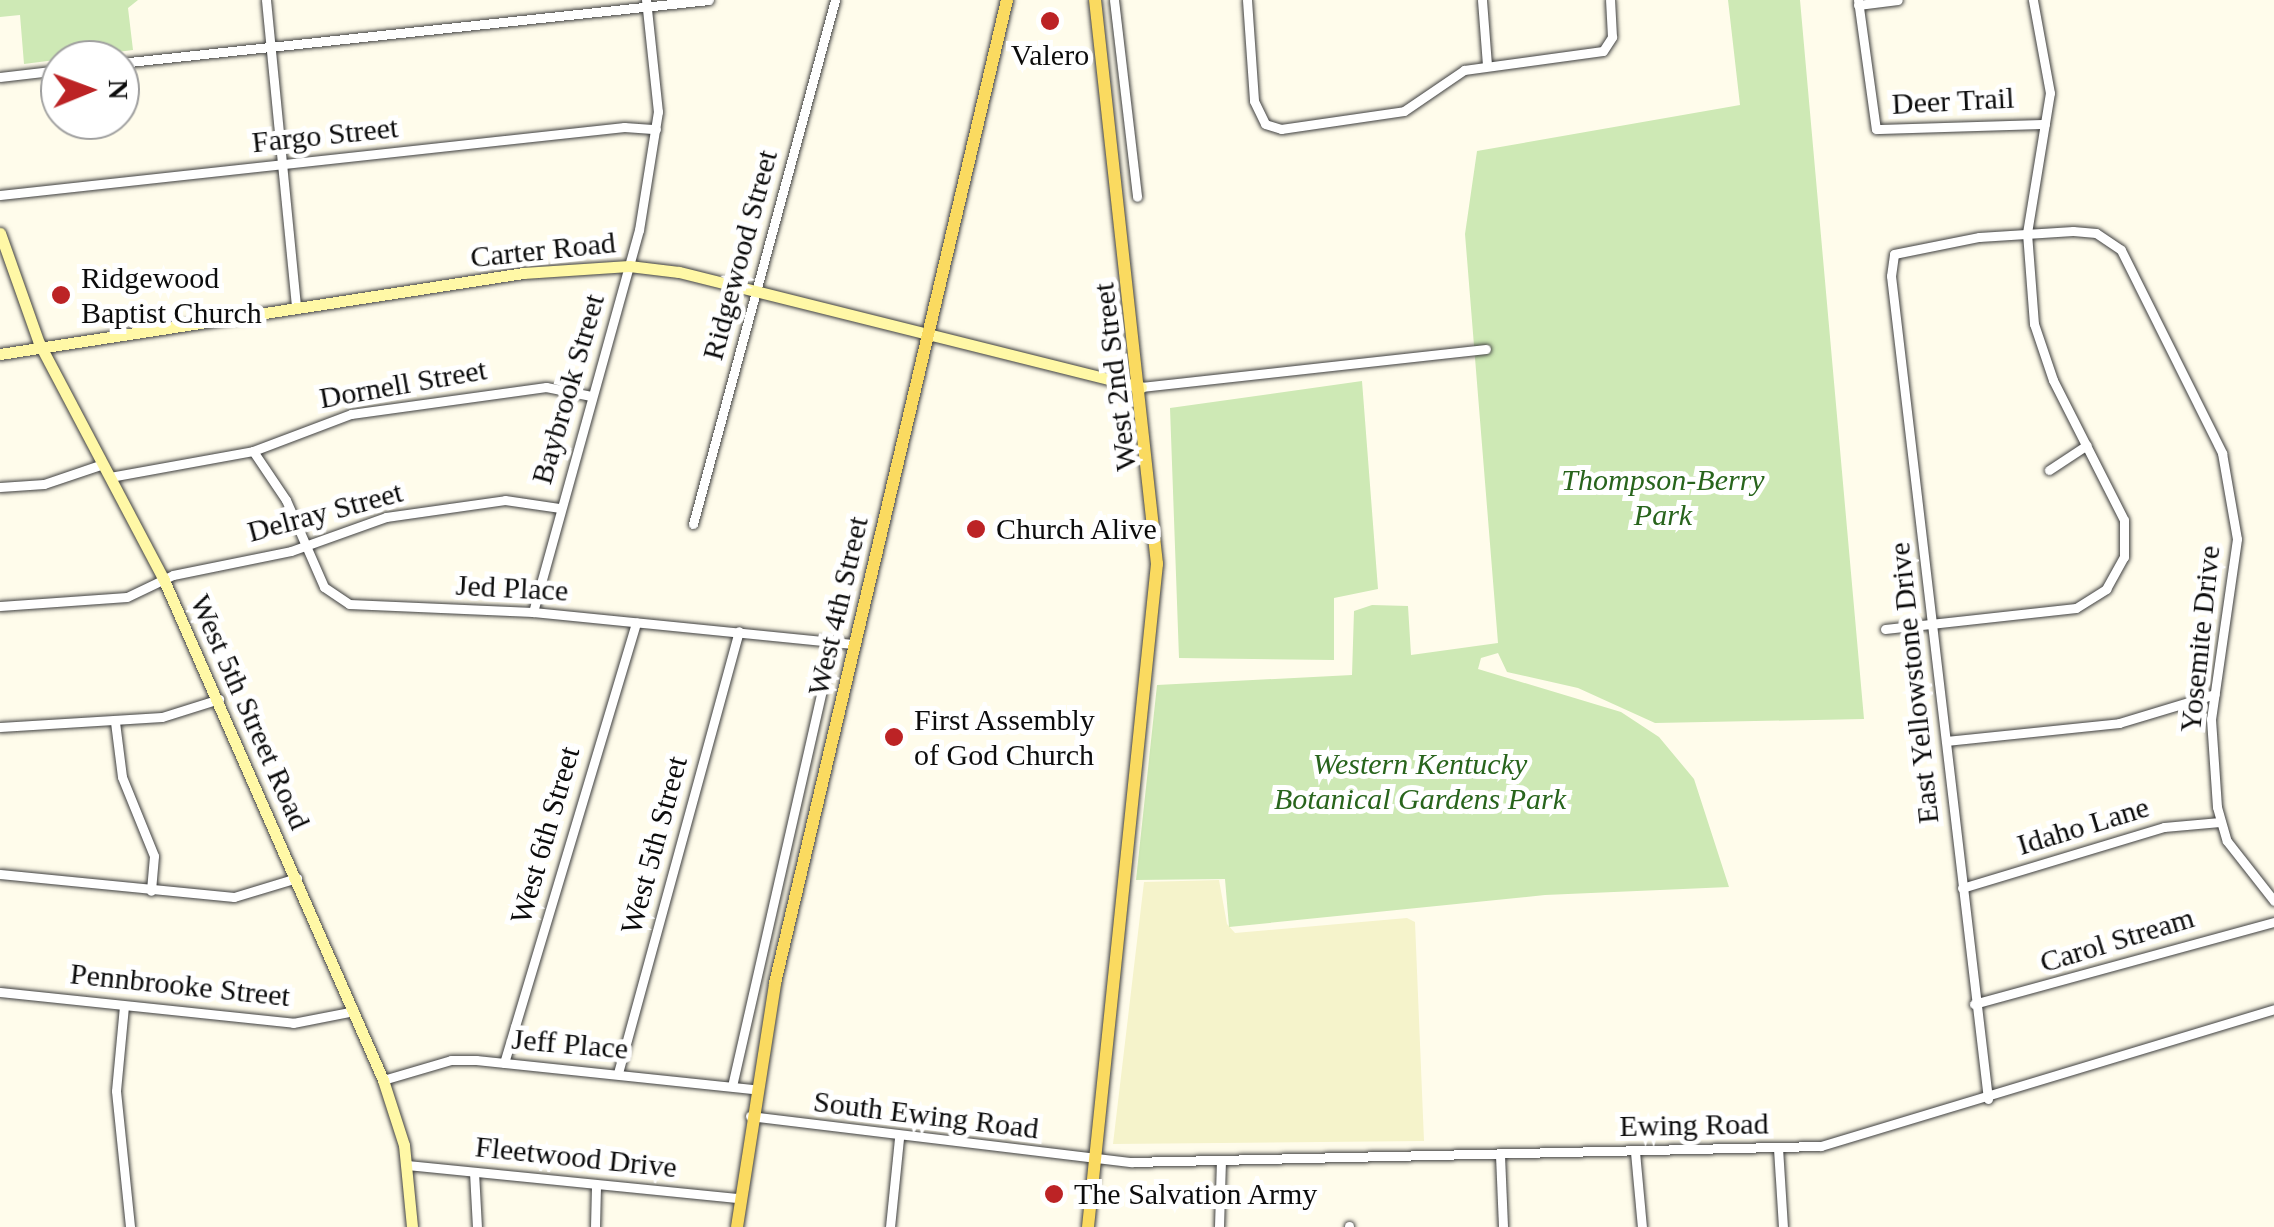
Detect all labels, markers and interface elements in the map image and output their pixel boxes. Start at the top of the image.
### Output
marker: Valero [1039,10,1061,32]
place label: Valero [1011,37,1089,73]
north arrow [40,40,140,140]
text: N [103,79,134,100]
street label: Deer Trail [1891,80,2015,122]
street label: Fargo Street [250,109,400,161]
street label: Ridgewood Street [695,146,785,364]
street label: Carter Road [469,224,617,276]
place label: Ridgewood Baptist Church [81,260,262,330]
street label: West 2nd Street [1086,281,1144,473]
marker: Ridgewood Baptist Church [50,284,72,306]
street label: Baybrook Street [524,290,612,488]
street label: Dornell Street [317,352,489,416]
park label: Thompson-Berry Park [1561,462,1765,532]
street label: Delray Street [244,474,406,550]
place label: Church Alive [996,511,1158,547]
street label: West 4th Street [800,513,876,699]
marker: Church Alive [965,518,987,540]
street label: East Yellowstone Drive [1881,540,1947,826]
street label: Yosemite Drive [2172,544,2228,734]
street label: Jed Place [455,567,569,609]
street label: West 5th Street Road [182,589,318,835]
place label: First Assembly of God Church [914,702,1097,772]
marker: First Assembly of God Church [883,726,905,748]
street label: West 6th Street [503,742,587,928]
park label: Western Kentucky Botanical Gardens Park [1274,746,1566,816]
street label: West 5th Street [613,752,695,938]
street label: Idaho Lane [2013,789,2153,863]
street label: Carol Stream [2036,900,2198,980]
street label: Pennbrooke Street [68,956,292,1014]
street label: Jeff Place [510,1021,630,1067]
street label: South Ewing Road [811,1083,1041,1147]
street label: Ewing Road [1619,1106,1769,1144]
street label: Fleetwood Drive [473,1129,679,1185]
place label: The Salvation Army [1074,1176,1319,1212]
marker: The Salvation Army [1043,1183,1065,1205]

